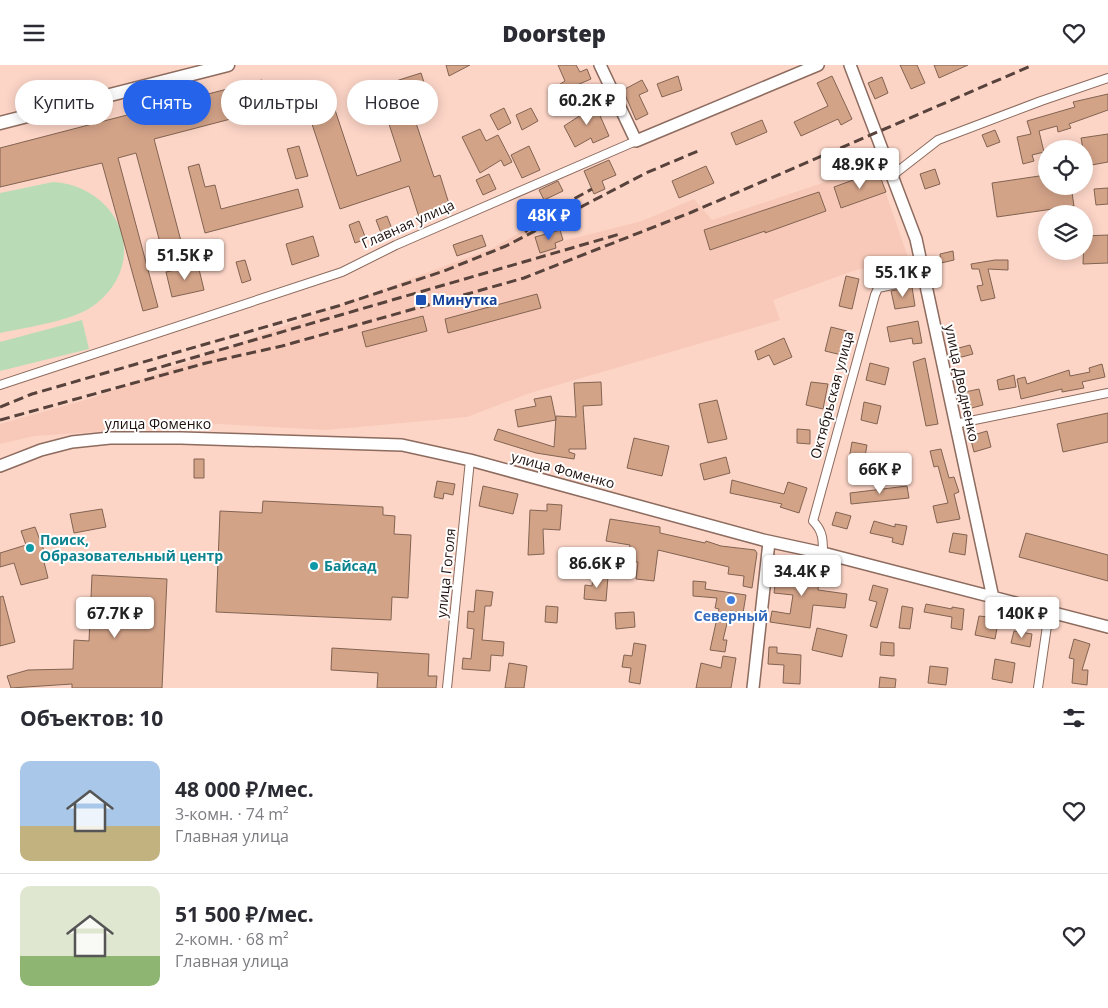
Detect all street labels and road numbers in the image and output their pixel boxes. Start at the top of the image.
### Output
street label: Главная улица [358,195,457,252]
street label: улица Дводненко [941,323,984,443]
street label: Октябрьская улица [805,329,858,461]
street label: улица Фоменко [105,414,211,433]
street label: улица Фоменко [509,447,617,492]
street label: улица Гоголя [431,527,460,619]

